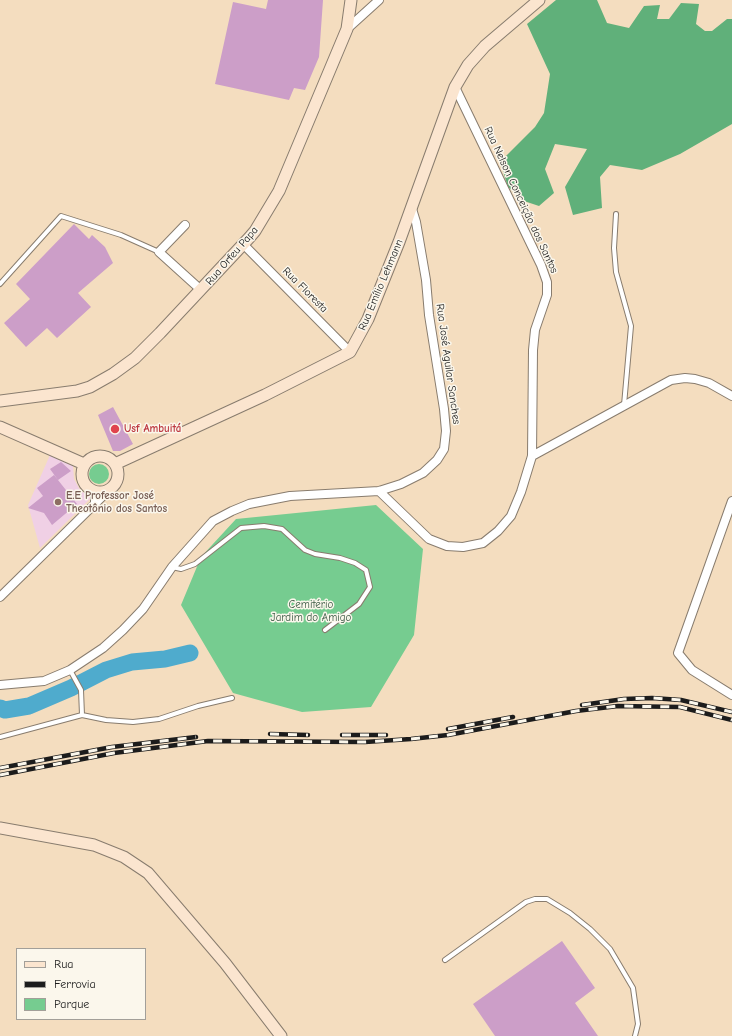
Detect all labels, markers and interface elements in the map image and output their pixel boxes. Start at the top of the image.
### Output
street label: Rua Nelson Conceição dos Santos [481,125,561,275]
street label: Rua Orfeu Papa [203,224,261,288]
street label: Rua Emílio Lehmann [356,237,406,333]
street label: Rua Floresta [280,265,330,315]
street label: Rua José Aguilar Sanches [433,303,463,425]
place label: Usf Ambuitá [124,422,181,436]
marker: Usf Ambuitá [109,423,121,435]
place label: E.E Professor José Theotônio dos Santos [66,489,167,515]
marker: E.E Professor José Theotônio dos Santos [53,497,63,507]
park label: Cemitério Jardim do Amigo [271,598,351,624]
legend [16,948,146,1020]
text: Rua [54,957,73,971]
text: Ferrovia [54,977,96,991]
text: Parque [54,997,89,1011]

